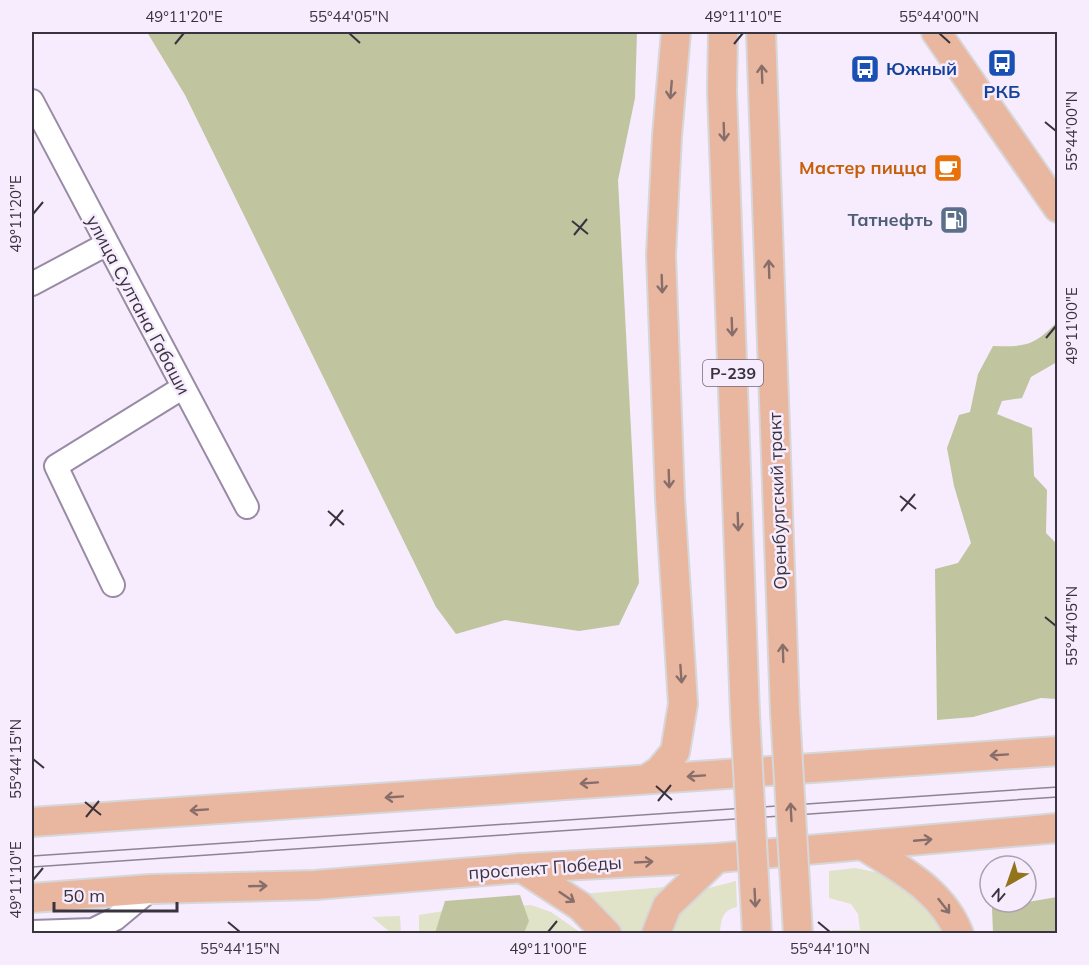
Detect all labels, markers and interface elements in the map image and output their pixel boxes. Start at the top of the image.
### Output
text: 49°11'20"E [145,7,223,26]
text: 55°44'05"N [309,7,389,26]
text: 49°11'10"E [704,7,782,26]
text: 55°44'00"N [899,7,979,26]
bus stop icon: РКБ [986,47,1018,79]
bus stop icon: Южный [849,53,881,85]
place label: Южный [886,57,957,80]
one-way arrow [756,65,768,85]
one-way arrow [665,79,676,99]
place label: РКБ [984,80,1020,103]
text: 55°44'00"N [1062,91,1081,171]
one-way arrow [719,121,730,141]
cafe icon: Мастер пицца [932,152,964,184]
place label: Мастер пицца [799,156,927,179]
text: 49°11'20"E [6,175,25,253]
fuel station icon: Татнефть [938,204,970,236]
place label: Татнефть [848,208,933,231]
street label: улица Султана Габаши [81,211,196,398]
one-way arrow [764,260,775,280]
one-way arrow [657,274,668,294]
text: 49°11'00"E [1062,287,1081,365]
one-way arrow [726,316,737,336]
road number: Р-239 [703,360,763,386]
street label: Оренбургский тракт [763,411,792,590]
one-way arrow [663,469,675,489]
one-way arrow [732,511,744,531]
text: 55°44'05"N [1062,586,1081,666]
one-way arrow [777,644,789,664]
one-way arrow [675,664,686,683]
text: 55°44'15"N [6,719,25,799]
one-way arrow [990,750,1010,761]
one-way arrow [687,771,707,782]
one-way arrow [579,778,599,789]
one-way arrow [385,792,404,803]
one-way arrow [785,803,796,823]
one-way arrow [190,805,210,816]
one-way arrow [912,834,932,845]
text: 49°11'10"E [6,841,25,919]
street label: проспект Победы [468,851,622,884]
north arrow [978,854,1038,914]
one-way arrow [633,856,653,867]
scale bar [54,875,177,913]
one-way arrow [247,881,267,892]
text: 50 m [63,884,105,907]
text: N [987,884,1009,907]
one-way arrow [750,888,761,908]
one-way arrow [559,891,576,904]
one-way arrow [937,898,950,914]
text: 55°44'15"N [200,939,280,958]
text: 49°11'00"E [509,939,587,958]
text: 55°44'10"N [790,939,870,958]

